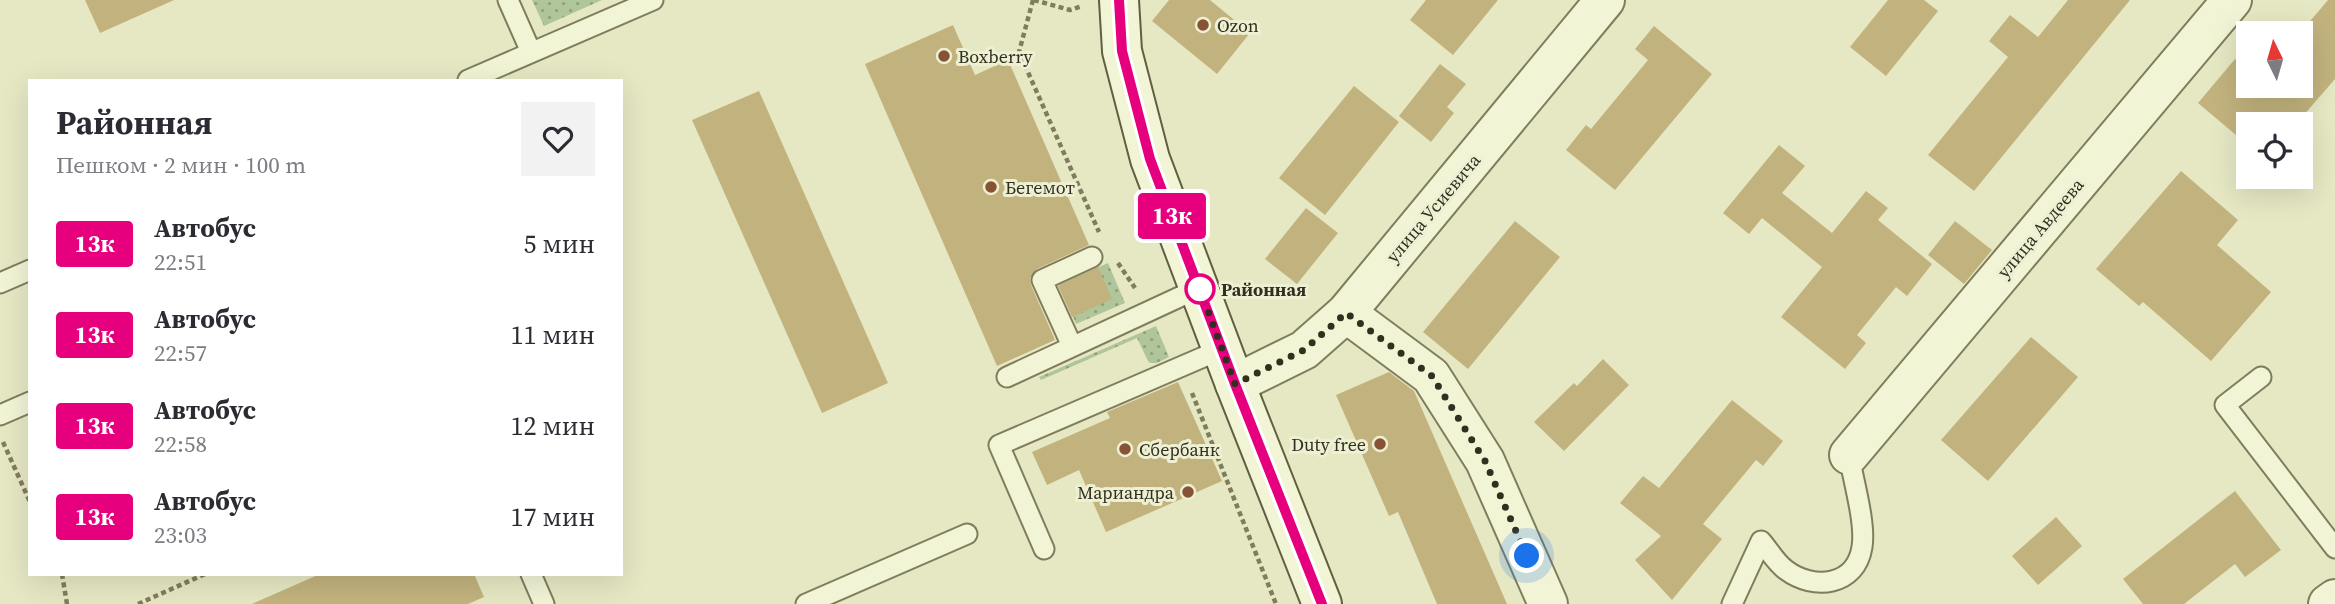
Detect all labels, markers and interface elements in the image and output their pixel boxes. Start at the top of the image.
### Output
place label: Ozon [1217,13,1259,38]
marker: Ozon [1195,17,1211,33]
north arrow [2236,21,2314,98]
map controls [2236,21,2313,189]
place label: Boxberry [958,44,1033,69]
marker: Boxberry [936,48,952,64]
text: Районная [56,100,212,145]
button: heart [521,102,595,176]
button: locate [2236,112,2313,189]
street label: улица Усиевича [1380,148,1487,268]
text: Пешком · 2 мин · 100 m [56,149,306,181]
street label: улица Авдеева [1991,172,2090,283]
place label: Бегемот [1005,175,1076,200]
marker: Бегемот [983,179,999,195]
line badge: 13к [1132,193,1212,239]
text: 13к [1152,199,1192,232]
text: Автобус [154,210,256,246]
text: 5 мин [523,226,595,262]
text: 13к [74,227,115,260]
text: 22:51 [154,246,207,278]
marker: Районная [1185,274,1215,304]
place label: Районная [1221,277,1306,302]
text: Автобус [154,301,256,337]
text: 11 мин [510,317,595,353]
text: 13к [74,318,115,351]
text: 22:57 [154,337,207,369]
text: Автобус [154,392,256,428]
text: 12 мин [510,408,595,444]
text: 13к [74,409,115,442]
text: 22:58 [154,428,207,460]
place label: Duty free [1291,432,1366,457]
marker: Duty free [1372,436,1388,452]
place label: Сбербанк [1139,437,1220,462]
marker: Сбербанк [1117,441,1133,457]
place label: Мариандра [1077,480,1175,505]
text: Автобус [154,483,256,519]
marker: Мариандра [1180,484,1196,500]
text: 17 мин [510,499,595,535]
text: 13к [74,500,115,533]
text: 23:03 [154,519,207,551]
your location [1509,538,1544,573]

